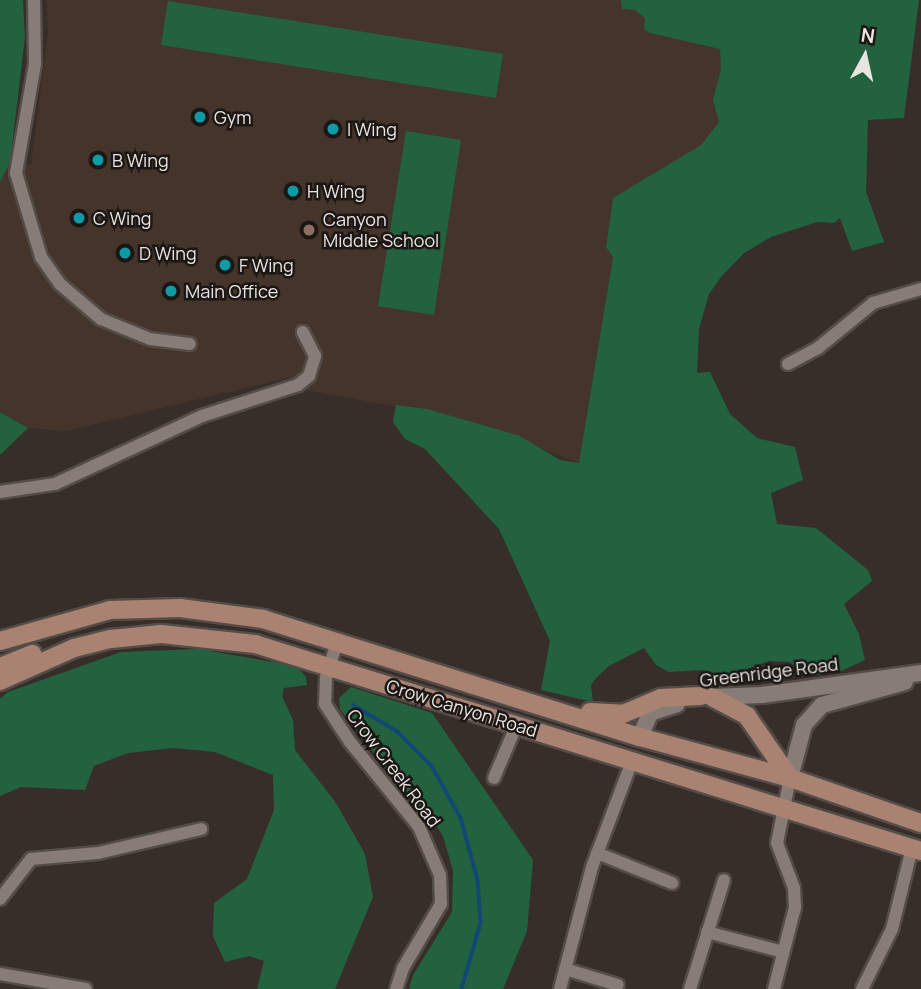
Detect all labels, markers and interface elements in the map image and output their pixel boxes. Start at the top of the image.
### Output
north arrow [830,21,900,91]
text: N [859,21,876,49]
place label: Gym [214,106,251,128]
marker: Gym [192,109,208,125]
place label: I Wing [347,118,397,140]
marker: I Wing [325,121,341,137]
place label: B Wing [112,149,169,171]
marker: B Wing [90,152,106,168]
place label: H Wing [307,180,365,202]
marker: H Wing [285,183,301,199]
place label: C Wing [93,207,152,229]
place label: Canyon Middle School [323,209,439,252]
marker: C Wing [71,210,87,226]
marker: Canyon Middle School [301,222,317,238]
place label: D Wing [139,242,197,264]
marker: D Wing [117,245,133,261]
place label: F Wing [239,254,294,276]
marker: F Wing [217,257,233,273]
place label: Main Office [185,280,278,302]
marker: Main Office [163,283,179,299]
street label: Greenridge Road [699,653,839,691]
street label: Crow Canyon Road [384,675,540,741]
street label: Crow Creek Road [343,705,445,831]

